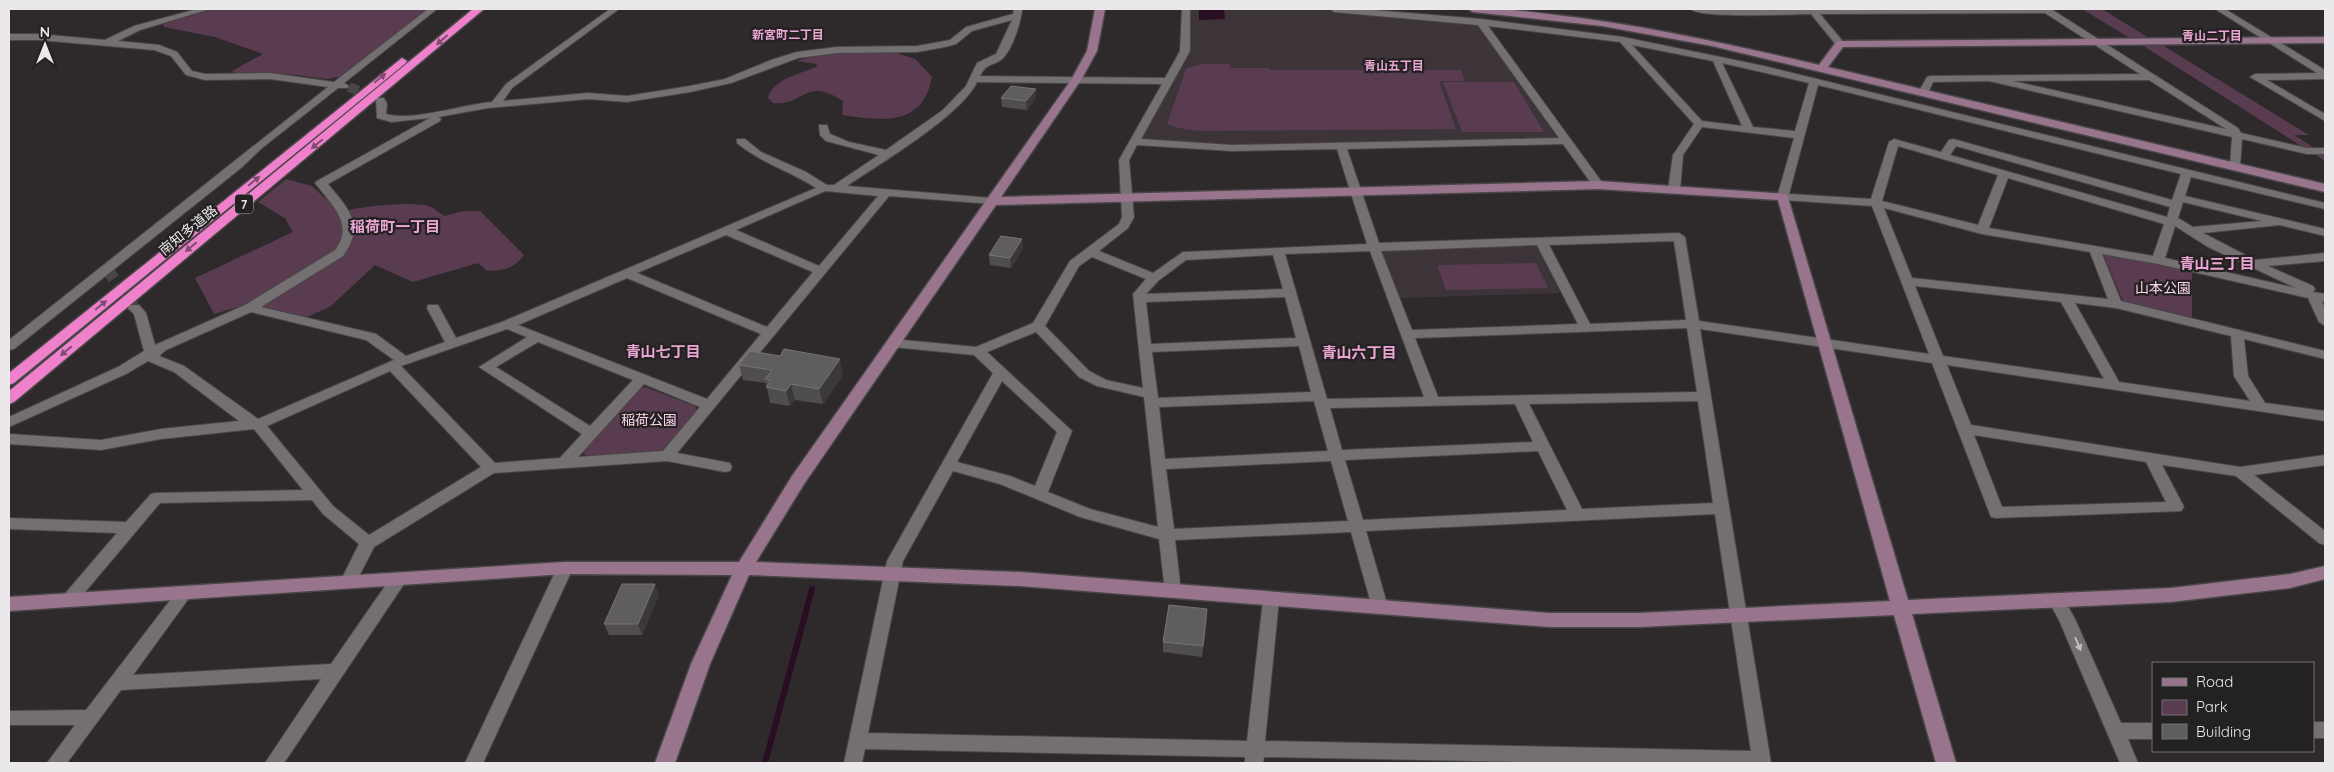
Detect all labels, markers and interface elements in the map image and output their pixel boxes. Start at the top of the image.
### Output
north arrow [20,20,70,70]
text: N [40,23,50,41]
district label: 新宮町二丁目 [752,27,824,42]
district label: 青山二丁目 [2182,28,2242,43]
one-way arrow [436,35,449,46]
district label: 青山五丁目 [1364,58,1424,73]
one-way arrow [374,73,387,84]
one-way arrow [311,139,324,150]
one-way arrow [247,175,260,186]
road number: 7 [235,194,253,213]
street label: 南知多道路 [155,201,221,259]
district label: 稲荷町一丁目 [350,217,440,236]
one-way arrow [185,241,198,252]
district label: 青山三丁目 [2179,254,2255,273]
park label: 山本公園 [2135,279,2191,297]
one-way arrow [94,300,107,311]
district label: 青山七丁目 [625,342,701,361]
district label: 青山六丁目 [1321,343,1397,362]
one-way arrow [60,346,73,357]
park label: 稲荷公園 [621,411,677,429]
one-way arrow [2074,636,2082,651]
legend [2152,662,2314,752]
text: Road [2196,672,2233,691]
text: Park [2196,697,2228,716]
text: Building [2196,722,2251,741]

